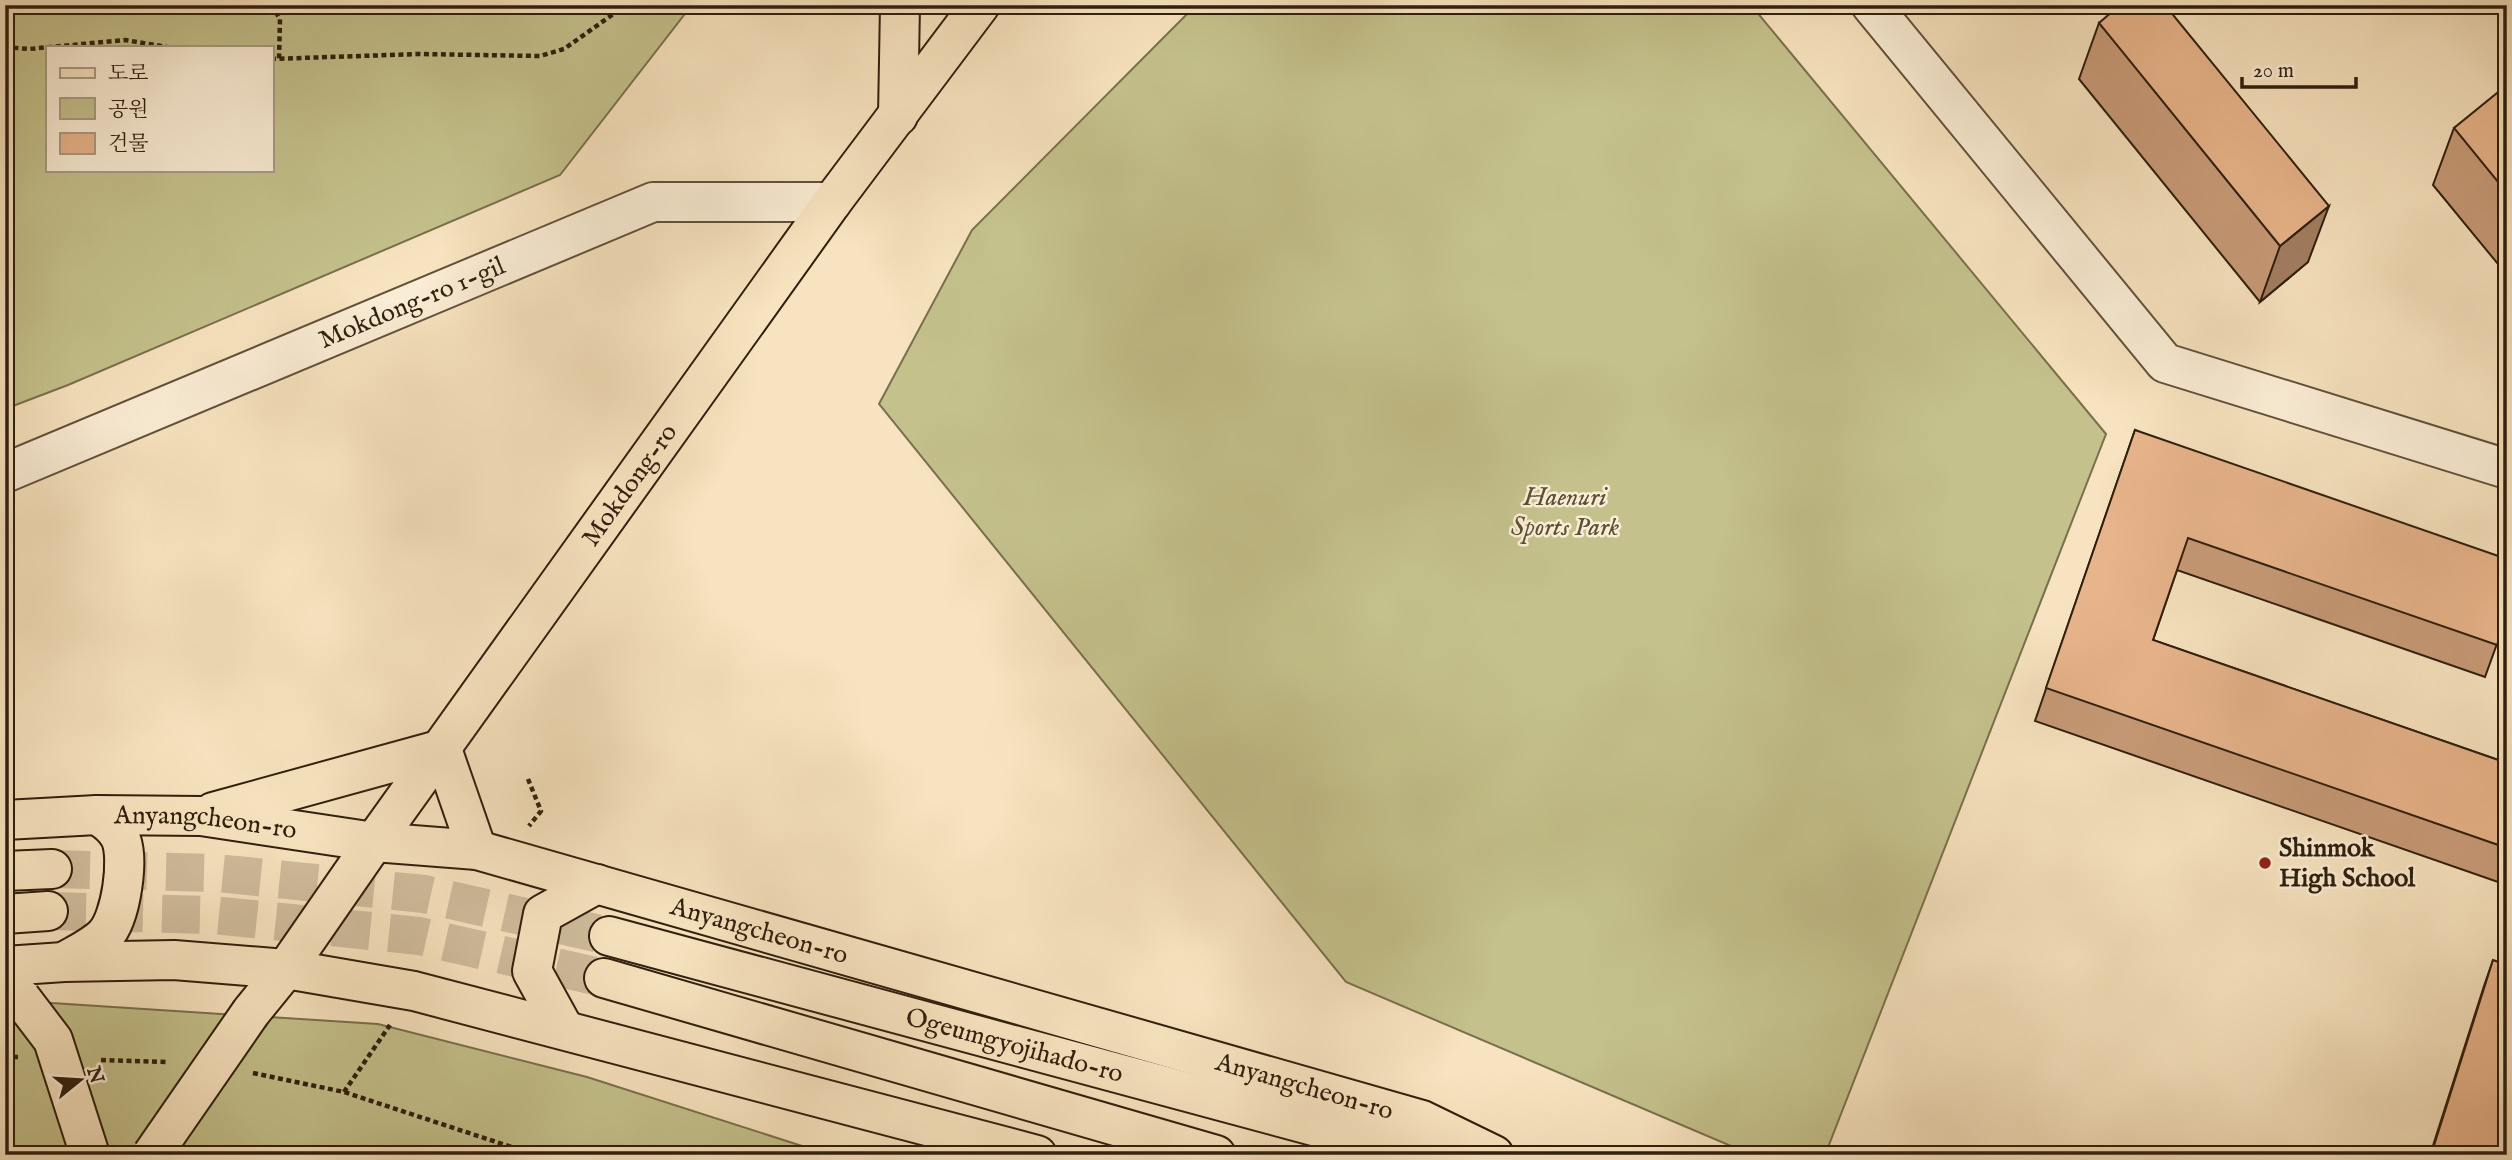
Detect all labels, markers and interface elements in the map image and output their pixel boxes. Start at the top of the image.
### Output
legend [46,46,273,172]
scale bar [2242,46,2356,90]
text: 20 m [2253,58,2294,85]
text: 도로 [108,61,149,88]
text: 공원 [108,97,149,124]
text: 건물 [108,131,149,158]
street label: Mokdong-ro 1-gil [314,249,511,356]
street label: Mokdong-ro [574,417,685,553]
park label: Haenuri Sports Park [1511,481,1620,544]
street label: Anyangcheon-ro [113,799,299,847]
place label: Shinmok High School [2279,832,2416,895]
marker: Shinmok High School [2257,855,2273,871]
street label: Anyangcheon-ro [666,889,852,972]
street label: Ogeumgyojihado-ro [902,1000,1127,1090]
north arrow [46,1044,116,1114]
street label: Anyangcheon-ro [1211,1045,1397,1127]
text: N [80,1063,108,1087]

